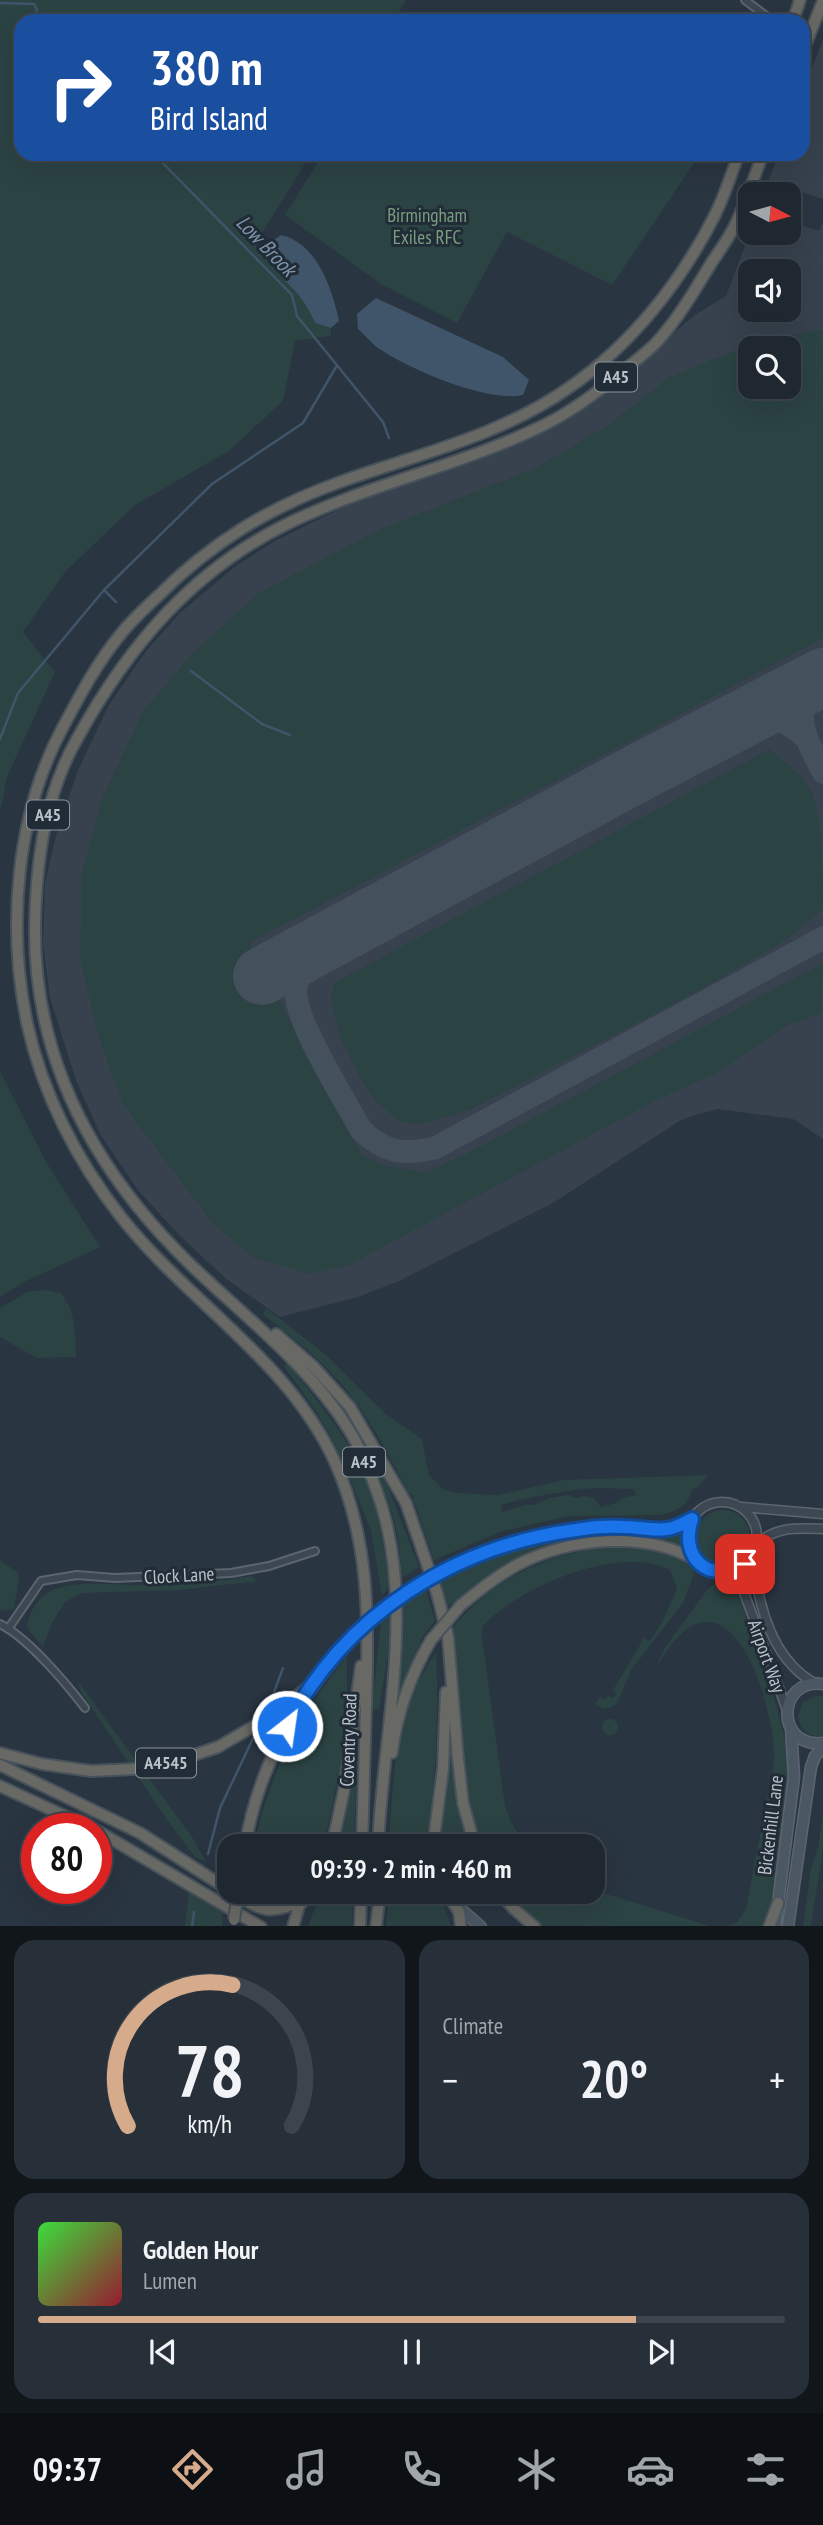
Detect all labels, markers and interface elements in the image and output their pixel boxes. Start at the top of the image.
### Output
text: 380 m [150,35,263,99]
icon: right [35,42,126,133]
text: Bird Island [150,97,268,139]
north arrow [738,182,802,245]
map controls [738,182,801,399]
park label: Birmingham Exiles RFC [387,203,467,249]
water label: Low Brook [231,209,304,284]
button: sound [738,259,801,322]
button: search [738,336,801,399]
road number: A45 [595,362,637,391]
road number: A45 [27,800,69,830]
road number: A45 [343,1448,385,1476]
pin [715,1534,775,1594]
icon: arrive [726,1545,764,1583]
street label: Clock Lane [143,1561,215,1589]
street label: Airport Way [743,1616,792,1697]
position arrow [250,1689,324,1763]
street label: Coventry Road [334,1693,362,1787]
road number: A4545 [136,1748,196,1778]
street label: Bickenhill Lane [752,1774,788,1876]
speed limit sign: 80 [21,1813,112,1904]
text: 09:39 · 2 min · 460 m [311,1852,511,1885]
text: Climate [443,2011,503,2040]
text: 78 [174,2022,244,2116]
text: 20° [579,2045,648,2112]
text: − [443,2055,458,2104]
text: + [769,2055,785,2104]
text: km/h [187,2107,231,2139]
text: Golden Hour [143,2233,258,2266]
text: Lumen [143,2266,197,2295]
icon: previous [144,2333,182,2371]
icon: pause [393,2333,431,2371]
icon: next [642,2333,680,2371]
icon: directions [168,2445,217,2494]
icon: music [282,2445,331,2494]
icon: phone [397,2445,446,2494]
icon: climate [512,2445,561,2494]
icon: car [626,2445,675,2494]
icon: filters [741,2445,790,2494]
text: 09:37 [33,2448,102,2490]

